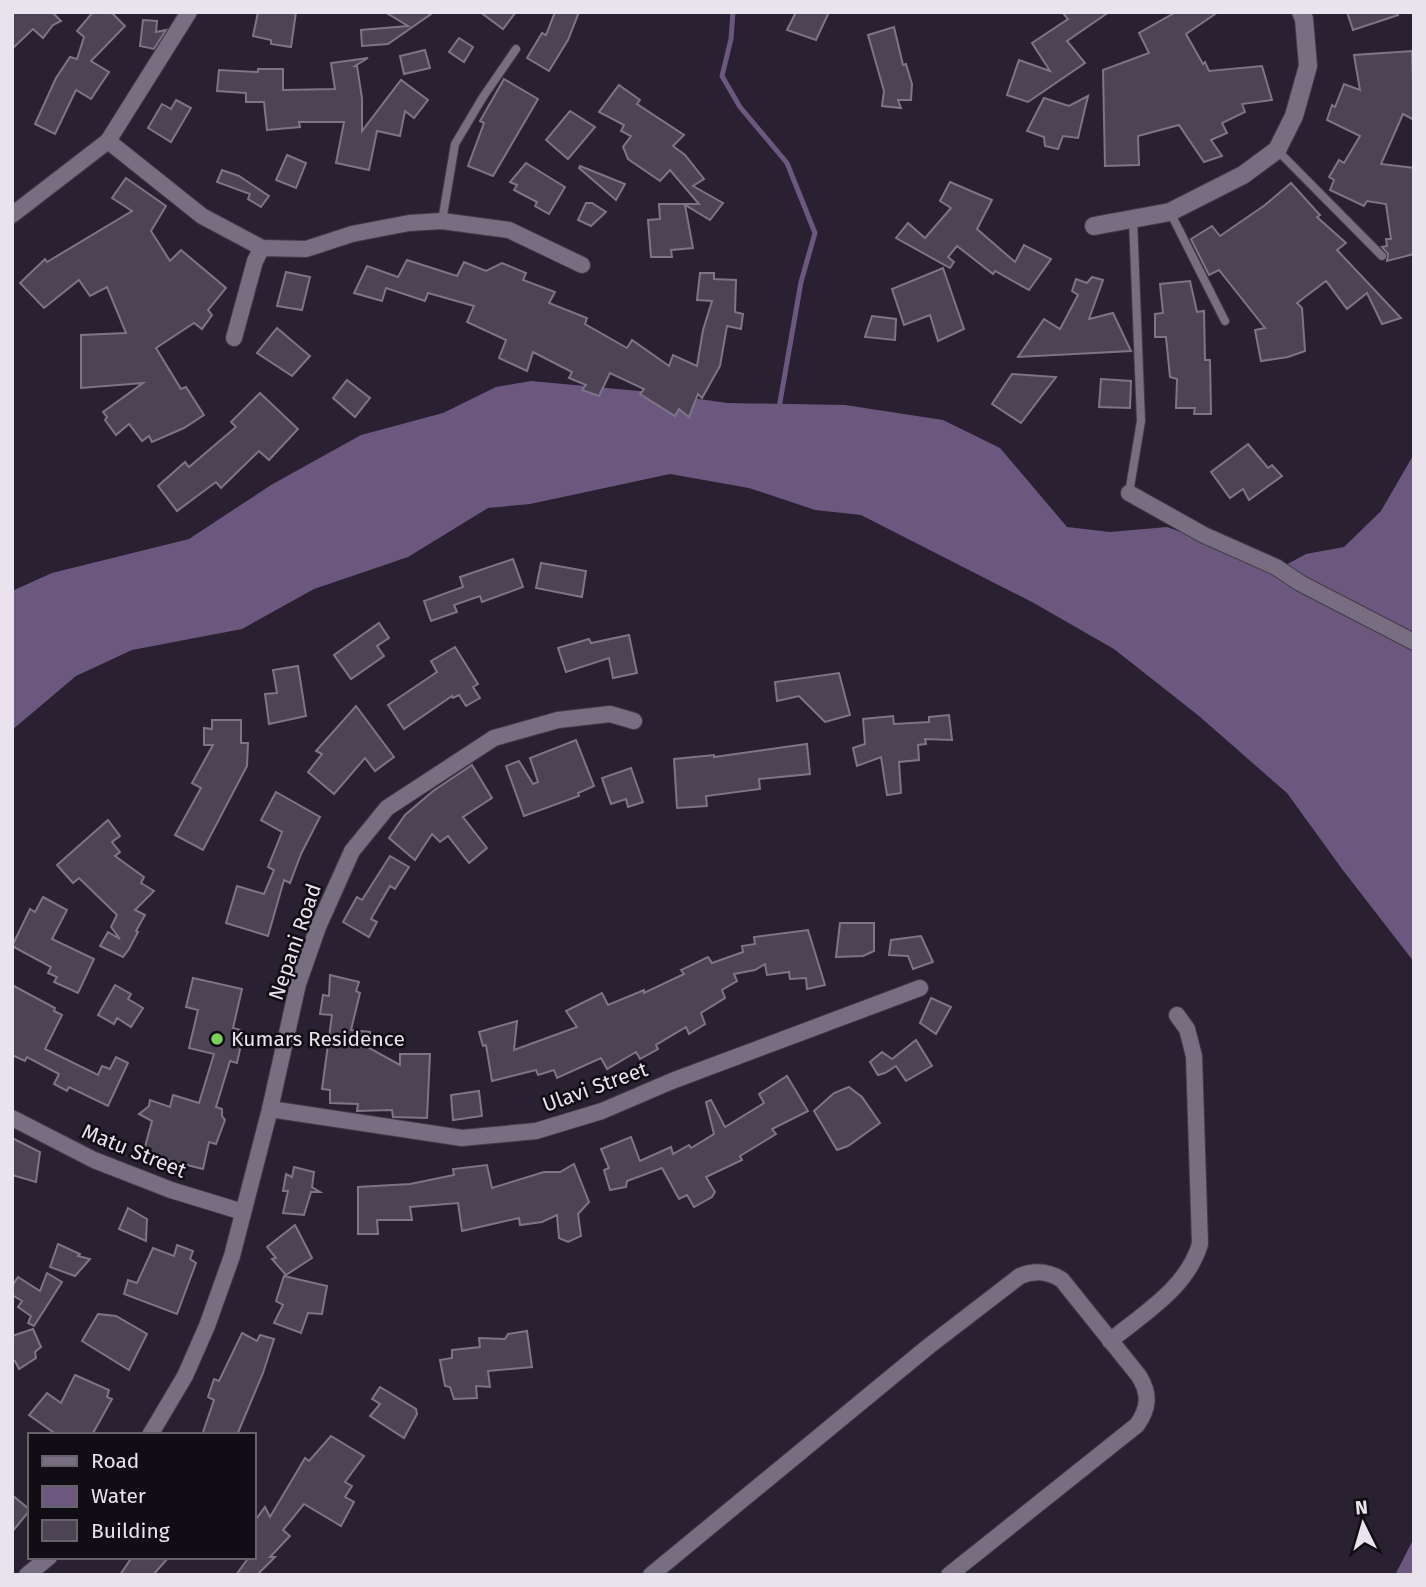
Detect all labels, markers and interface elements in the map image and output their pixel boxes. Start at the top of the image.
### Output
street label: Nepani Road [263,880,327,1004]
place label: Kumars Residence [231,1026,405,1052]
marker: Kumars Residence [209,1031,225,1047]
street label: Ulavi Street [539,1056,651,1118]
street label: Matu Street [78,1118,190,1184]
legend [28,1433,256,1559]
text: Road [91,1448,139,1474]
text: Water [91,1483,146,1509]
north arrow [1328,1489,1398,1559]
text: N [1354,1496,1369,1520]
text: Building [91,1518,170,1544]

